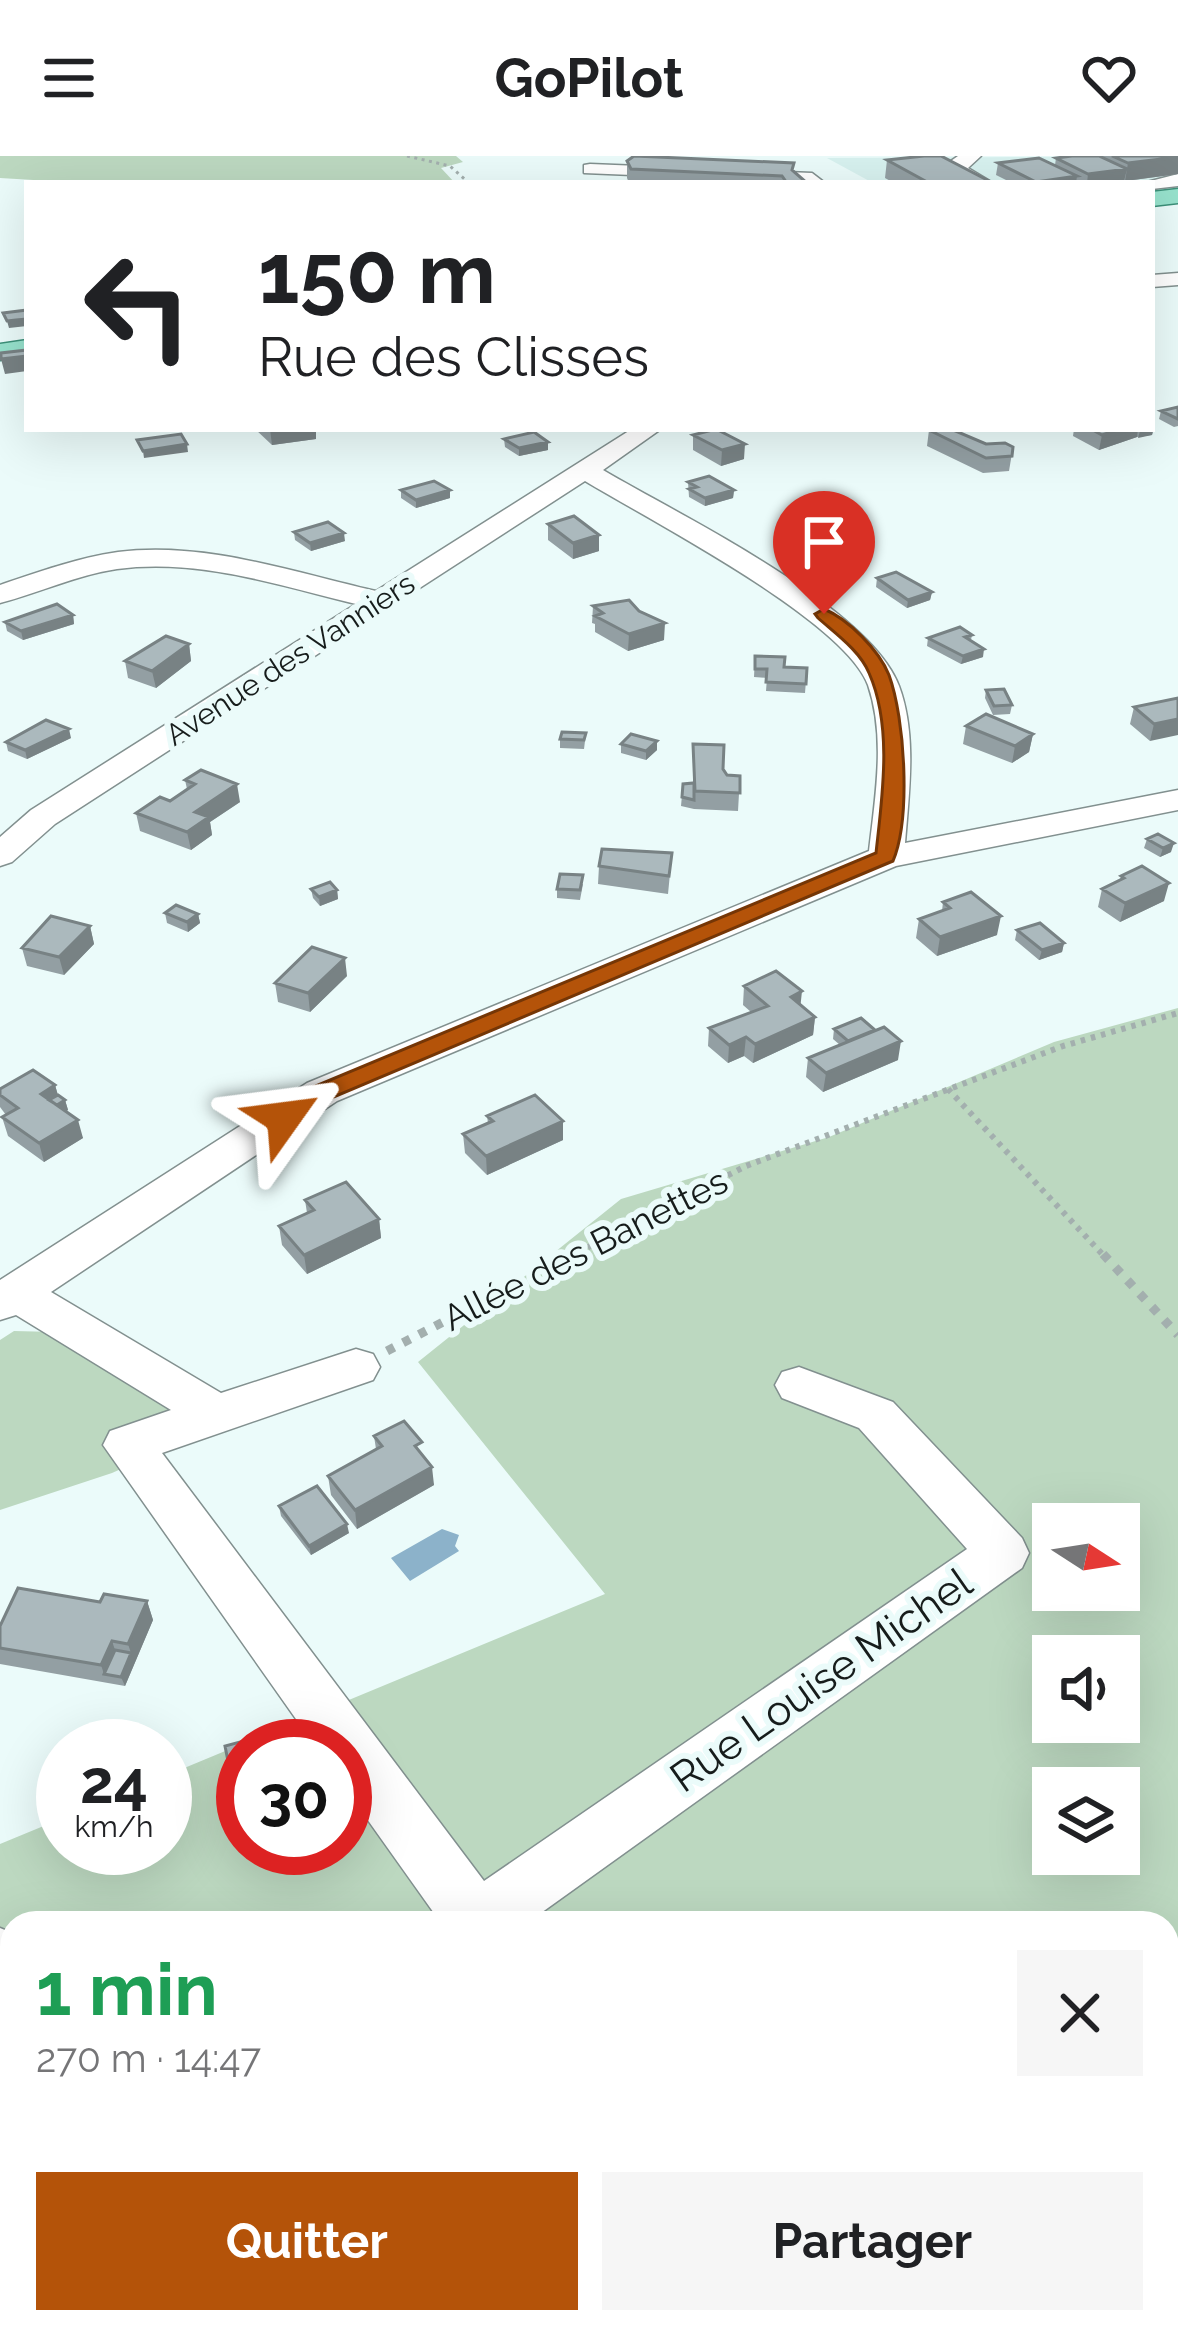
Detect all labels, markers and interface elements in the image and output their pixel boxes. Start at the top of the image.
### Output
icon: menu [36,45,102,111]
icon: heart [1076,45,1142,111]
text: GoPilot [495,46,683,110]
text: 150 m [258,224,496,323]
icon: left [60,228,216,384]
text: Rue des Clisses [258,325,649,389]
pin [773,491,875,614]
icon: arrive [791,509,857,575]
street label: Avenue des Vanniers [159,565,421,753]
position arrow [221,1055,347,1181]
street label: Allée des Banettes [436,1159,734,1339]
north arrow [1032,1503,1140,1611]
map controls [1032,1503,1140,1875]
street label: Rue Louise Michel [661,1558,981,1802]
button: sound [1032,1635,1140,1743]
speed limit sign: 30 [216,1719,372,1875]
text: 24 [80,1747,148,1817]
button: layers [1032,1767,1140,1875]
text: km/h [74,1809,154,1844]
text: 1 min [36,1947,218,2032]
button: close [1017,1950,1143,2076]
text: 270 m · 14:47 [36,2035,261,2081]
button: Quitter [36,2172,578,2310]
button: Partager [602,2172,1143,2310]

